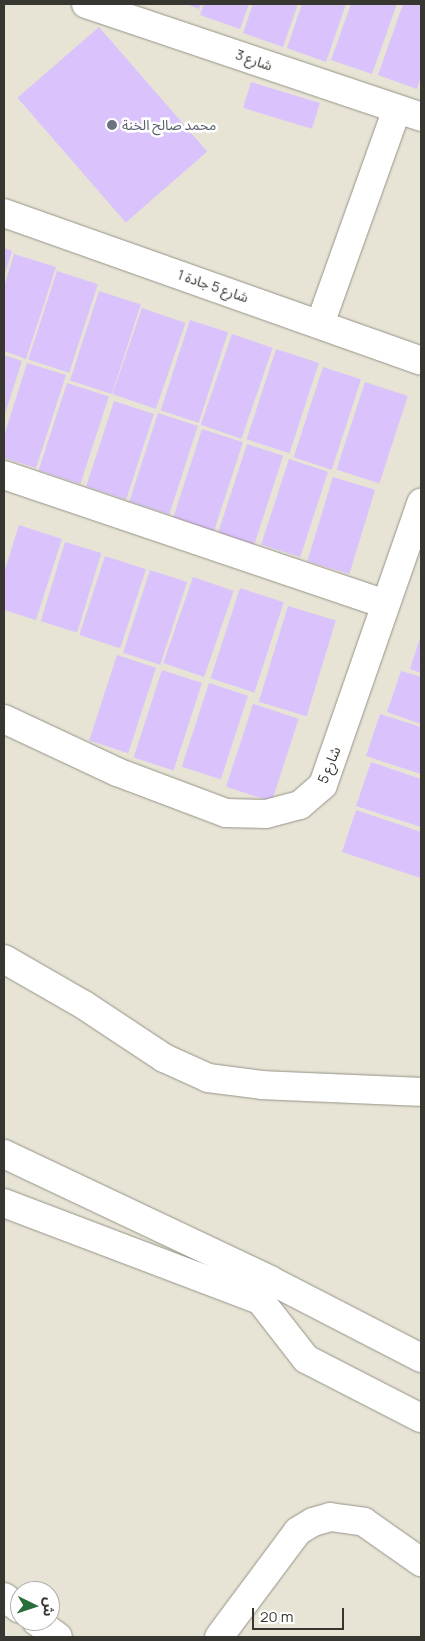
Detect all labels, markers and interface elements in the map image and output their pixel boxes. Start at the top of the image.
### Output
street label: شارع 3 [233,46,275,74]
place label: محمد صالح الخنة [122,117,216,133]
marker: محمد صالح الخنة [106,119,118,131]
street label: شارع 5 جادة 1 [175,266,251,306]
street label: شارع 5 [314,744,344,786]
north arrow [10,1581,60,1631]
text: ش [39,1597,60,1617]
scale bar [255,1598,348,1630]
text: 20 m [260,1606,293,1627]

